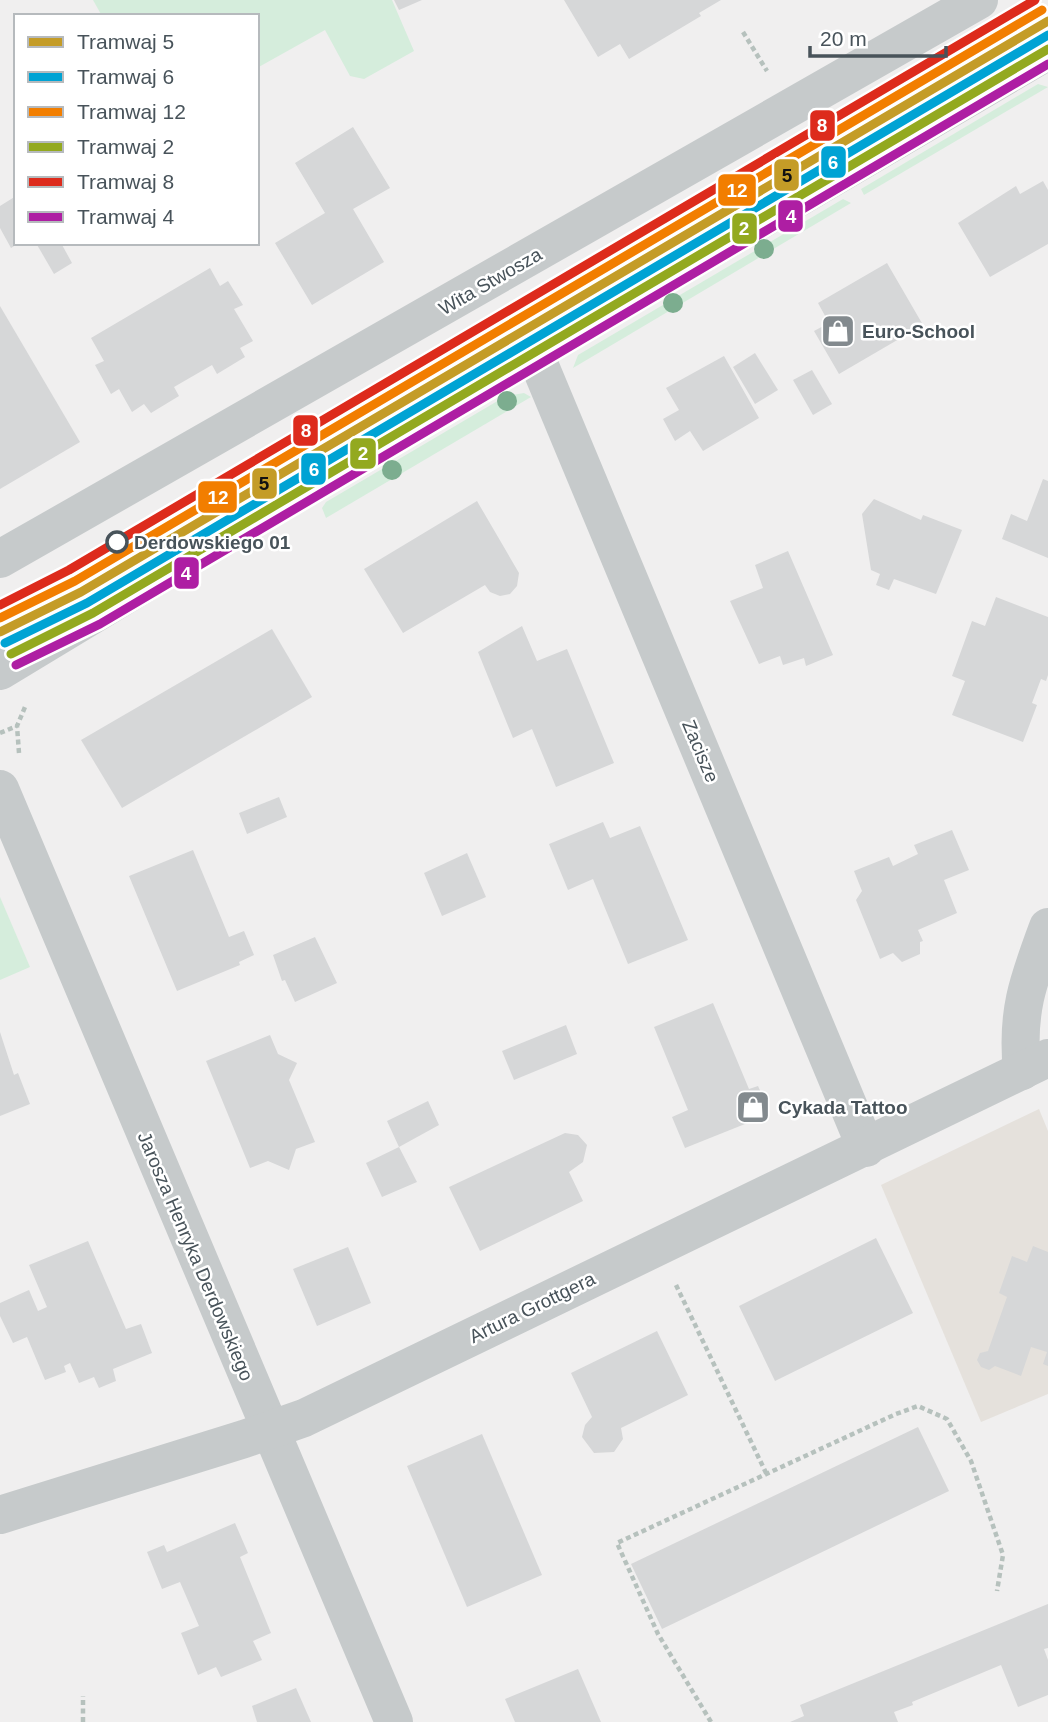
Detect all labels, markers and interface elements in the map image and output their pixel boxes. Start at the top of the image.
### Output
legend [14,14,259,245]
scale bar [810,14,946,58]
text: 20 m [820,27,867,50]
text: Tramwaj 5 [77,30,174,53]
text: Tramwaj 6 [77,65,174,88]
text: Tramwaj 12 [77,100,186,123]
line badge: 8 [809,109,836,142]
text: 8 [817,115,827,136]
text: Tramwaj 2 [77,135,174,158]
line badge: 6 [820,145,847,179]
text: 6 [828,152,838,173]
line badge: 5 [773,158,800,192]
text: 5 [782,165,793,186]
text: Tramwaj 8 [77,170,174,193]
line badge: 12 [717,173,757,207]
text: 12 [726,180,748,201]
line badge: 4 [777,199,804,233]
text: Tramwaj 4 [77,205,175,228]
text: 4 [786,206,797,227]
line badge: 2 [731,212,758,245]
text: 2 [739,218,749,239]
street label: Wita Stwosza [435,243,546,319]
shop icon: Euro-School [819,312,857,350]
place label: Euro-School [862,321,975,342]
line badge: 8 [292,414,319,447]
text: 8 [301,420,311,441]
line badge: 2 [349,437,377,470]
text: 2 [358,443,368,464]
line badge: 6 [300,452,327,486]
text: 6 [309,459,319,480]
line badge: 5 [251,467,278,500]
text: 5 [259,473,270,494]
line badge: 12 [197,480,238,514]
text: 12 [207,487,229,508]
marker: Derdowskiego 01 [106,531,128,553]
place label: Derdowskiego 01 [134,532,291,553]
line badge: 4 [173,556,200,590]
text: 4 [181,563,192,584]
street label: Zacisze [678,717,723,785]
shop icon: Cykada Tattoo [734,1088,772,1126]
place label: Cykada Tattoo [778,1097,908,1118]
street label: Jarosza Henryka Derdowskiego [133,1129,258,1384]
street label: Artura Grottgera [466,1268,599,1347]

